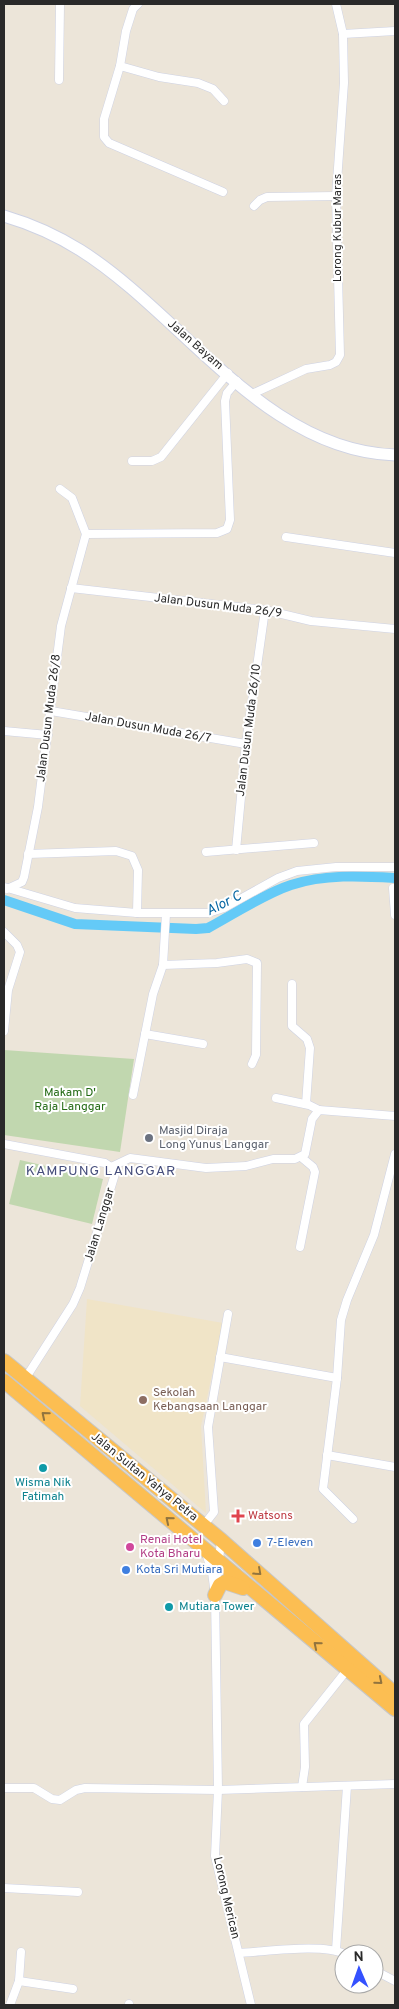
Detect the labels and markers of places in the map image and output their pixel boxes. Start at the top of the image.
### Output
place label: Masjid Diraja Long Yunus Langgar [159,1123,269,1153]
marker: Masjid Diraja Long Yunus Langgar [143,1132,155,1144]
place label: Sekolah Kebangsaan Langgar [153,1385,267,1415]
marker: Sekolah Kebangsaan Langgar [137,1394,149,1406]
marker: Wisma Nik Fatimah [37,1462,49,1474]
place label: Wisma Nik Fatimah [15,1475,71,1505]
place label: Watsons [248,1508,293,1524]
marker: Watsons [232,1510,244,1522]
place label: Renai Hotel Kota Bharu [140,1532,202,1562]
place label: 7-Eleven [267,1535,313,1551]
marker: 7-Eleven [251,1537,263,1549]
marker: Renai Hotel Kota Bharu [124,1541,136,1553]
place label: Kota Sri Mutiara [136,1562,222,1578]
marker: Kota Sri Mutiara [120,1564,132,1576]
place label: Mutiara Tower [179,1599,255,1615]
marker: Mutiara Tower [163,1601,175,1613]

